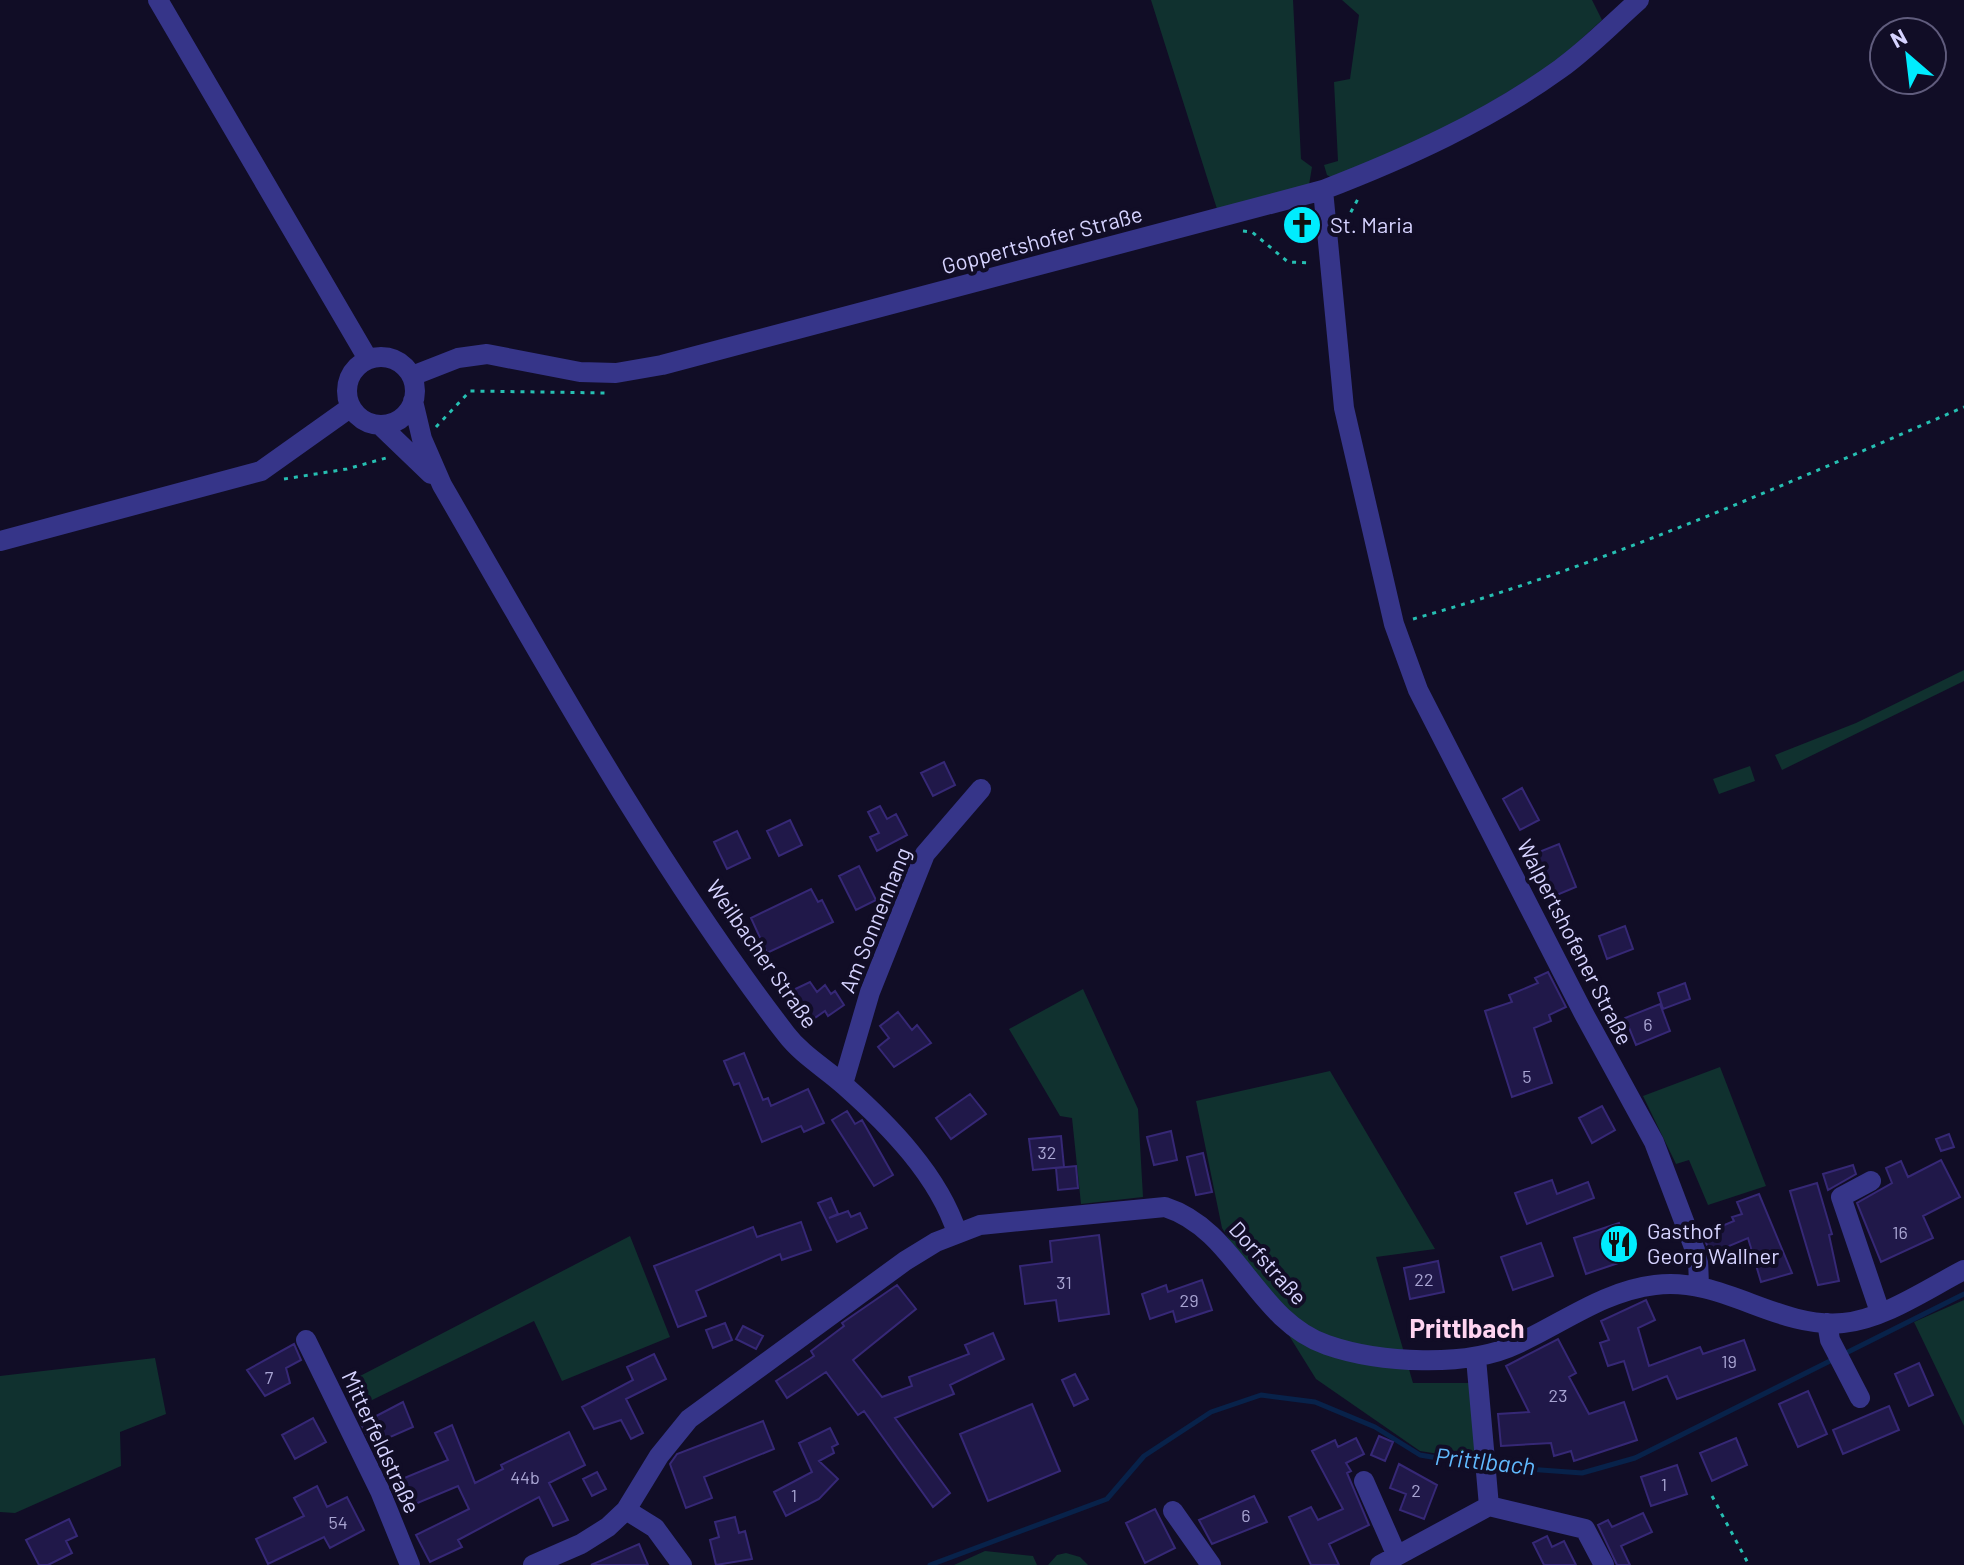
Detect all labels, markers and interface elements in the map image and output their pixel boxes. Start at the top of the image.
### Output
north arrow [1868,16,1948,96]
text: N [1886,23,1911,52]
street label: Goppertshofer Straße [939,200,1145,278]
church icon: St. Maria [1281,204,1323,246]
place label: St. Maria [1330,211,1413,237]
street label: Walpertshofener Straße [1513,834,1639,1049]
street label: Am Sonnenhang [833,843,915,996]
street label: Weilbacher Straße [702,874,824,1033]
house number: 6 [1643,1013,1653,1035]
house number: 5 [1522,1065,1532,1087]
house number: 32 [1038,1141,1056,1163]
street label: Dorfstraße [1225,1215,1313,1309]
place label: Gasthof Georg Wallner [1647,1217,1779,1268]
house number: 16 [1892,1221,1908,1243]
restaurant icon: Gasthof Georg Wallner [1598,1223,1640,1265]
house number: 22 [1414,1268,1434,1290]
house number: 31 [1056,1271,1072,1293]
house number: 29 [1179,1289,1199,1311]
district label: Prittlbach [1410,1312,1524,1343]
house number: 19 [1721,1350,1737,1372]
house number: 7 [265,1366,274,1388]
street label: Mitterfeldstraße [337,1366,426,1517]
house number: 23 [1549,1384,1567,1406]
water label: Prittlbach [1434,1441,1537,1480]
house number: 44b [510,1466,540,1488]
house number: 1 [1661,1473,1667,1495]
house number: 2 [1411,1479,1421,1501]
house number: 1 [791,1484,797,1506]
house number: 6 [1241,1504,1251,1526]
house number: 54 [328,1511,348,1533]

